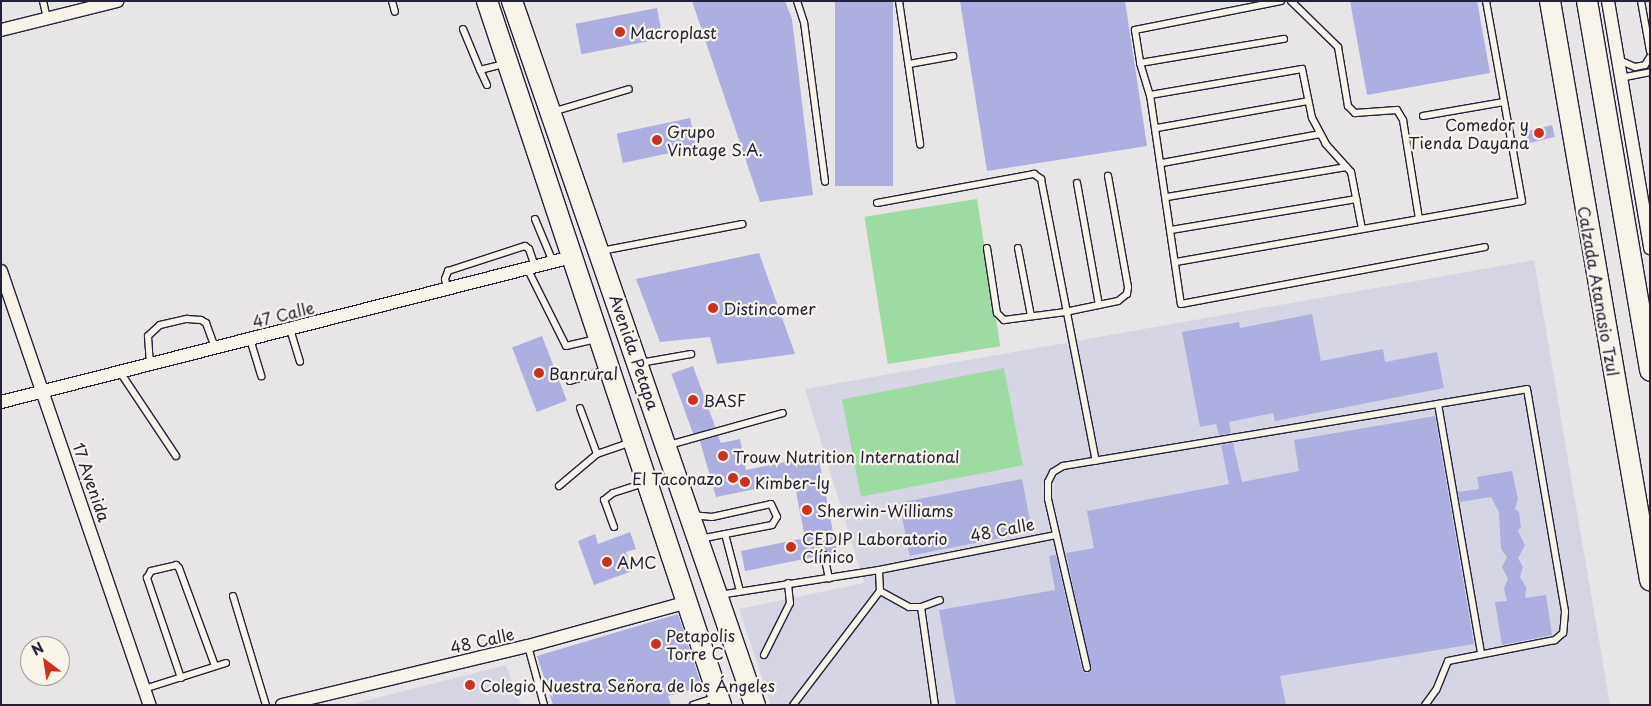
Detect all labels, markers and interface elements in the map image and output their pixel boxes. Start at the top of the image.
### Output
place label: Macroplast [630,22,717,42]
marker: Macroplast [614,26,626,38]
place label: Comedor y Tienda Dayana [1409,114,1529,152]
place label: Grupo Vintage S.A. [667,121,763,159]
marker: Comedor y Tienda Dayana [1533,127,1545,139]
marker: Grupo Vintage S.A. [651,134,663,146]
street label: Calzada Atanasio Tzul [1575,204,1623,378]
street label: Avenida Petapa [606,292,664,412]
street label: 47 Calle [250,297,316,331]
place label: Distincomer [723,298,816,318]
marker: Distincomer [707,302,719,314]
place label: Banrural [549,363,618,383]
marker: Banrural [533,367,545,379]
place label: BASF [703,390,746,410]
marker: BASF [687,394,699,406]
street label: 17 Avenida [70,440,114,524]
place label: Trouw Nutrition International [733,446,962,466]
marker: Trouw Nutrition International [717,450,729,462]
place label: El Taconazo [631,468,723,488]
marker: El Taconazo [727,472,739,484]
place label: Kimber-ly [755,472,830,492]
marker: Kimber-ly [739,476,751,488]
place label: Sherwin-Williams [817,500,953,520]
marker: Sherwin-Williams [801,504,813,516]
street label: 48 Calle [968,513,1036,545]
place label: CEDIP Laboratorio Clínico [802,528,948,566]
marker: CEDIP Laboratorio Clínico [784,540,798,554]
place label: AMC [617,552,657,572]
marker: AMC [601,556,613,568]
street label: 48 Calle [448,623,516,657]
place label: Petapolis Torre C [666,625,735,663]
north arrow [20,636,70,686]
text: N [27,637,48,660]
marker: Petapolis Torre C [650,638,662,650]
place label: Colegio Nuestra Señora de los Ángeles [480,675,777,695]
marker: Colegio Nuestra Señora de los Ángeles [464,679,476,691]

